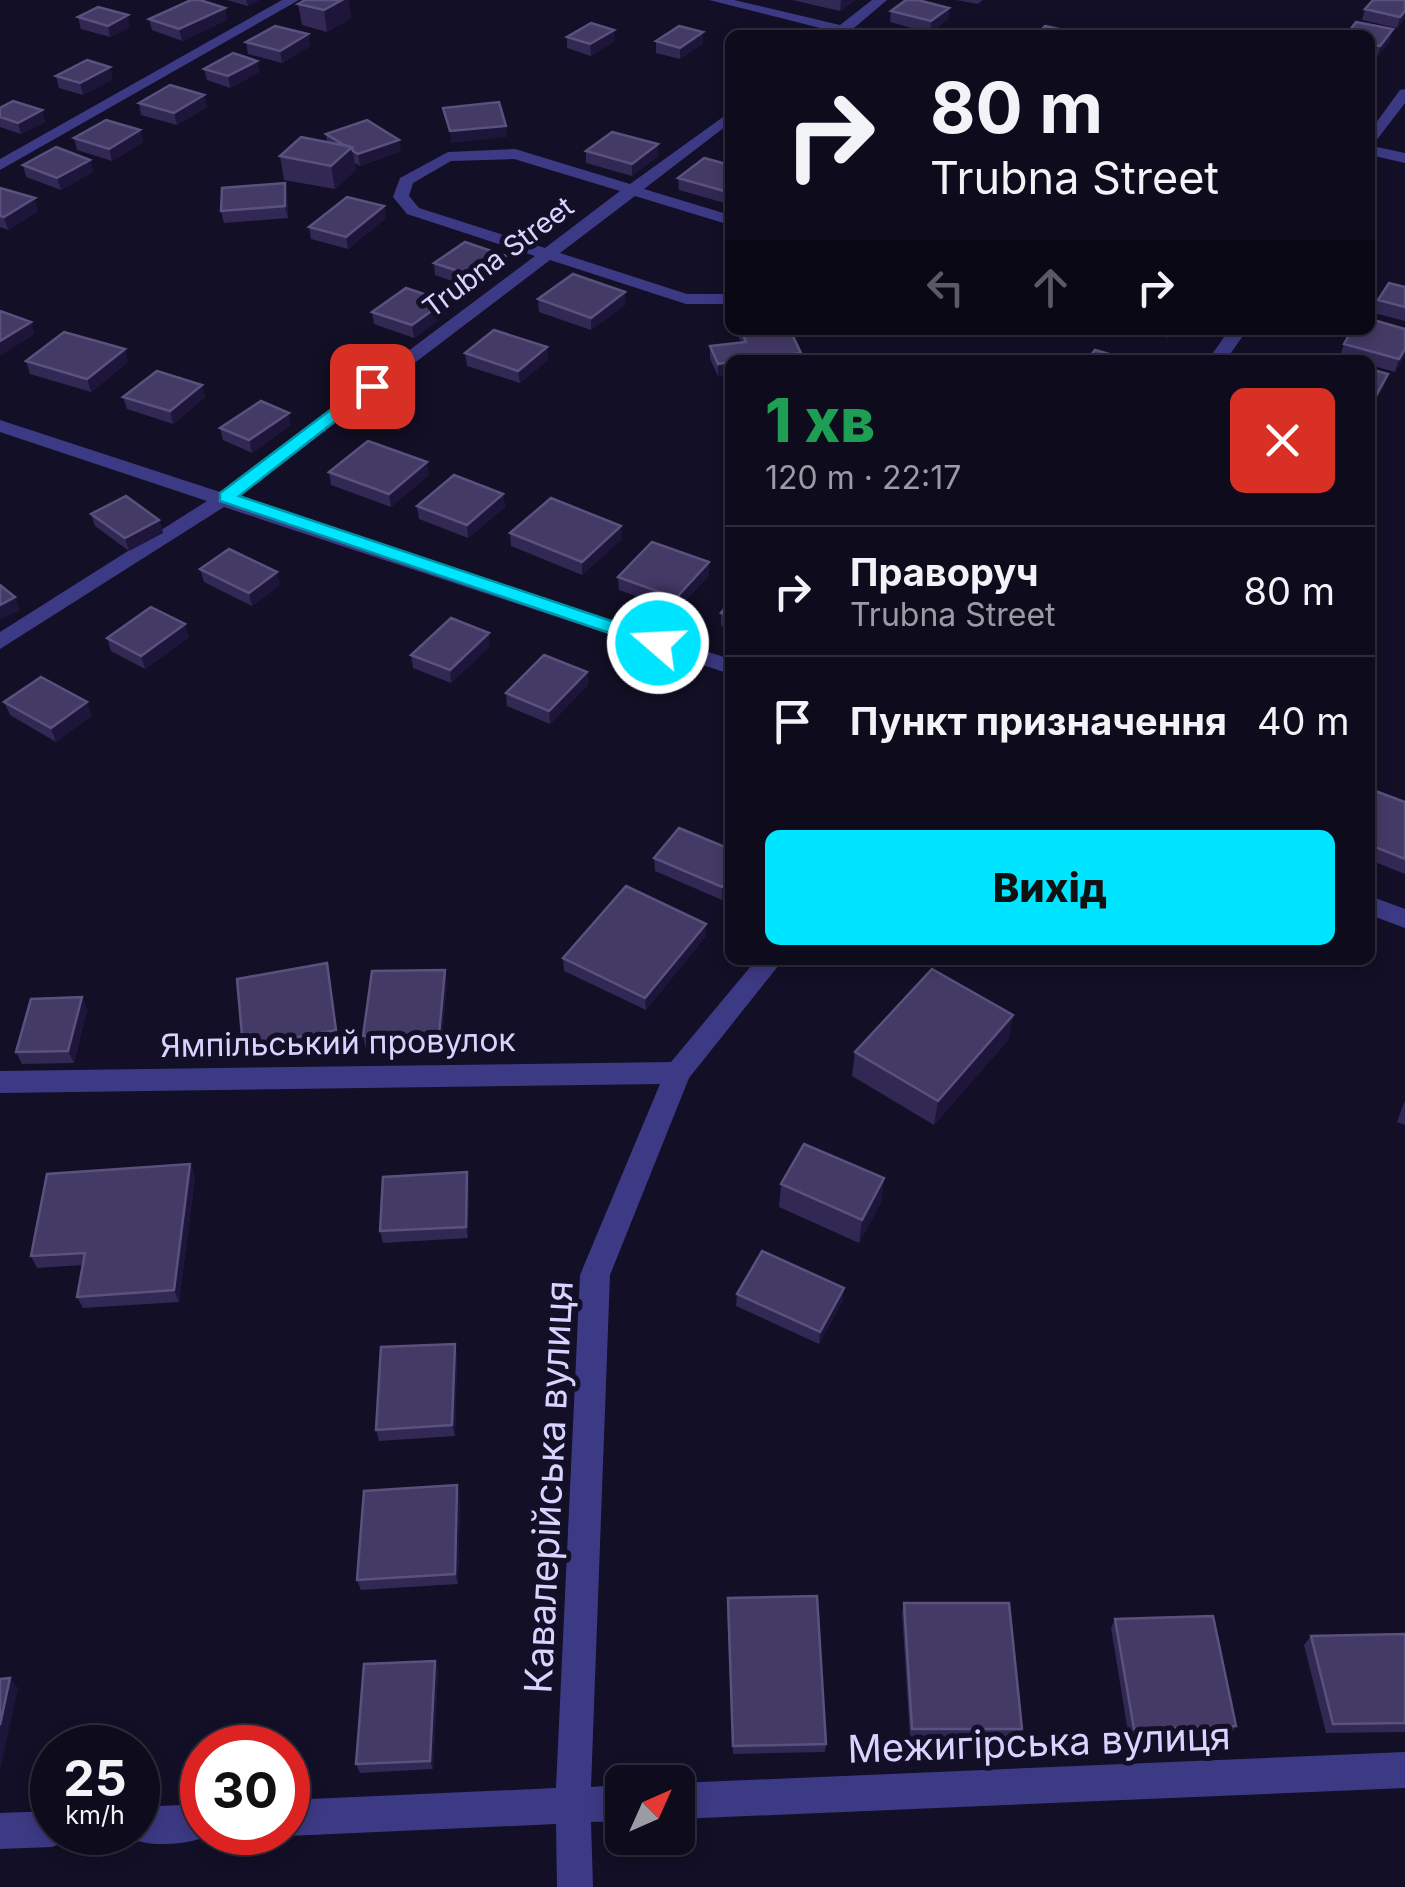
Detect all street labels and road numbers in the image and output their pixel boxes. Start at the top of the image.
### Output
street label: Trubna Street [416,189,580,325]
street label: Ямпільський провулок [160,1020,516,1065]
street label: Кавалерійська вулиця [514,1279,582,1695]
street label: Межигірська вулиця [847,1712,1231,1772]

